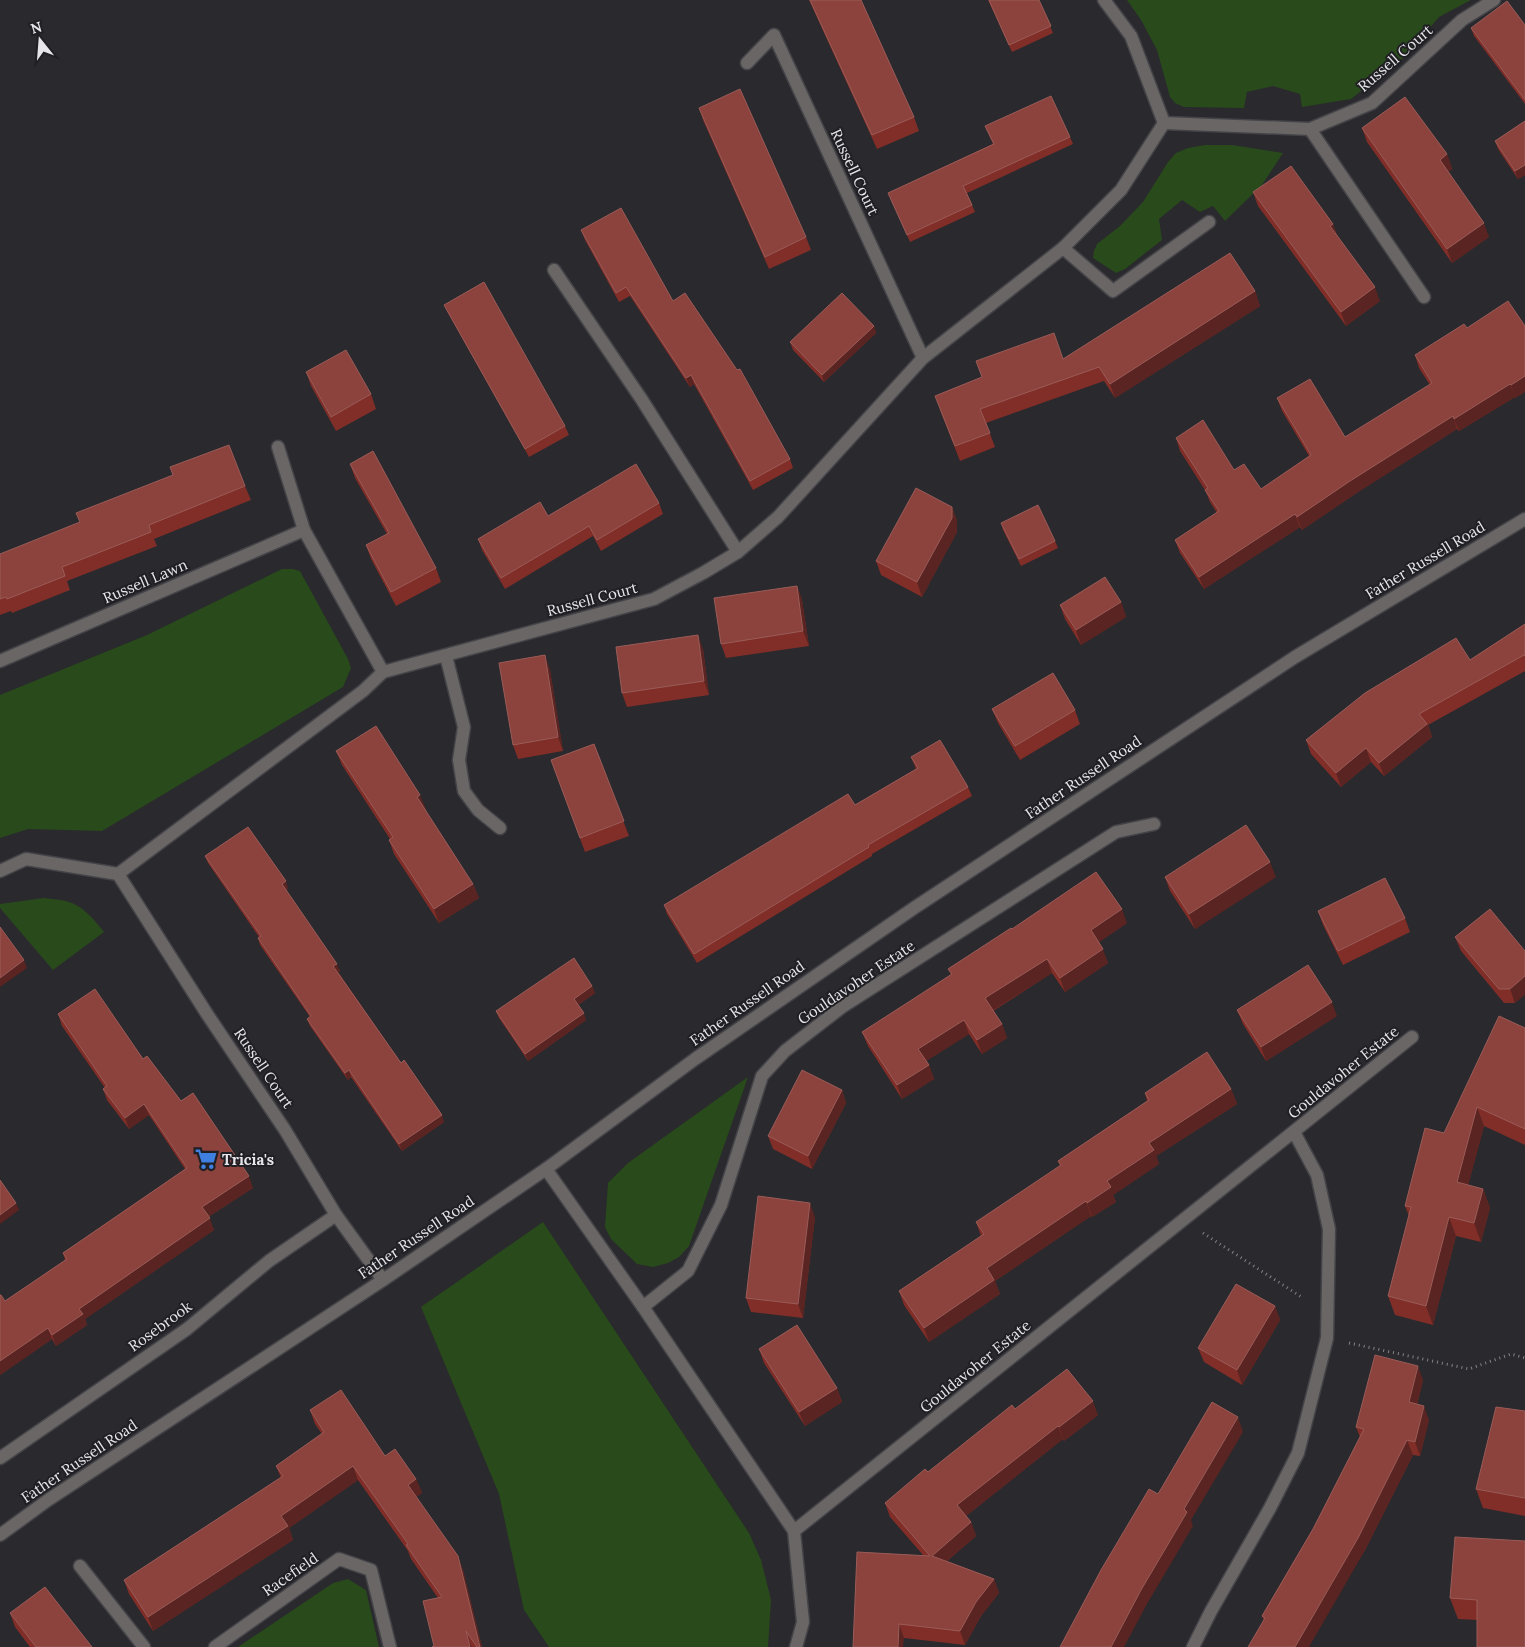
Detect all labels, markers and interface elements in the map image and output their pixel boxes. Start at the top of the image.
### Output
north arrow [15,15,65,65]
text: N [28,17,44,38]
street label: Russell Court [1354,20,1437,96]
street label: Russell Court [827,126,883,218]
street label: Father Russell Road [1362,517,1488,603]
street label: Russell Lawn [100,555,190,607]
street label: Russell Court [545,578,640,620]
street label: Father Russell Road [1021,731,1145,823]
street label: Gouldavoher Estate [794,936,918,1028]
street label: Father Russell Road [686,956,808,1050]
street label: Gouldavoher Estate [1284,1021,1402,1123]
street label: Russell Court [230,1024,298,1112]
supermarket icon: Tricia's [193,1146,219,1172]
place label: Tricia's [222,1150,274,1169]
street label: Father Russell Road [354,1191,478,1283]
street label: Rosebrook [125,1297,195,1355]
street label: Gouldavoher Estate [916,1315,1034,1417]
street label: Father Russell Road [17,1415,141,1507]
street label: Racefield [258,1548,322,1600]

